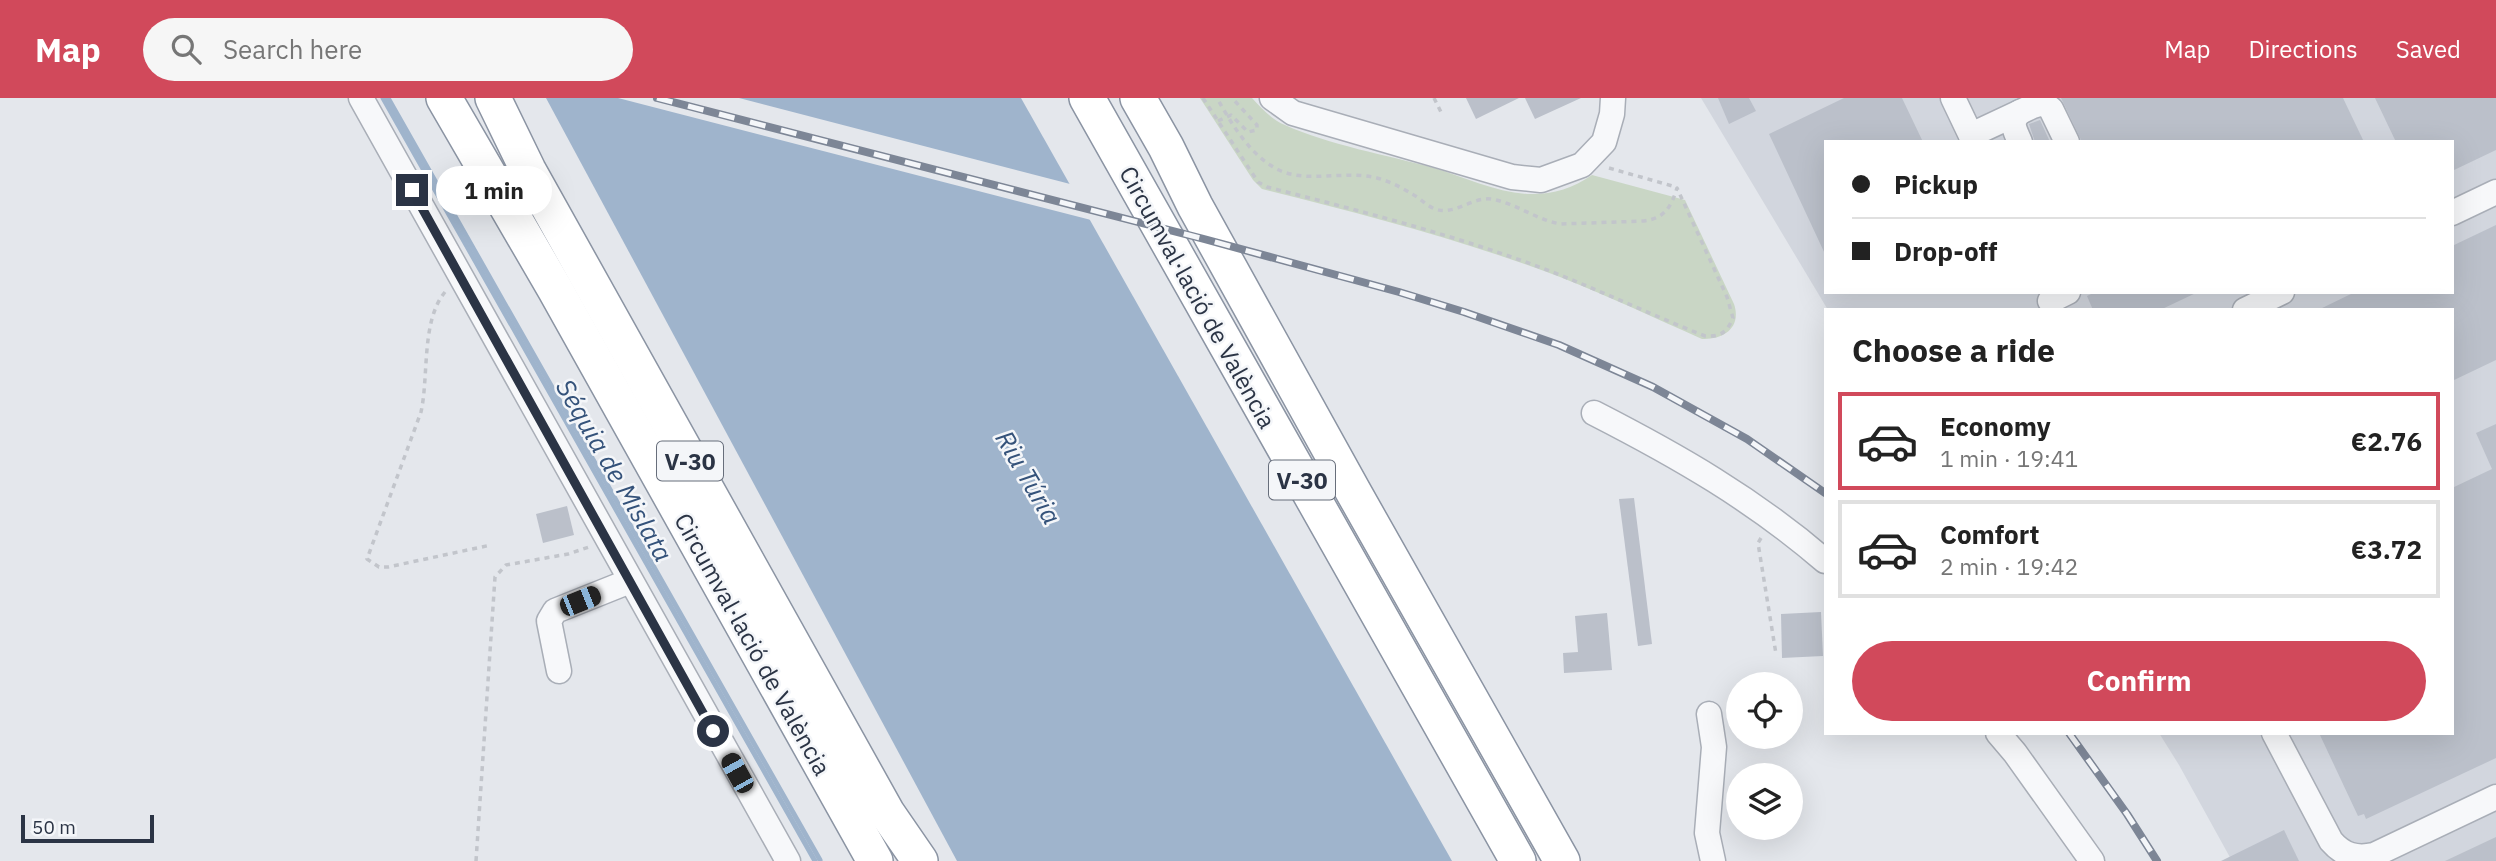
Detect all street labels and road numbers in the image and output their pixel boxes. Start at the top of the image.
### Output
street label: Circumval·lació de València [1112,160,1284,434]
road number: V-30 [657,442,723,480]
road number: V-30 [1269,460,1335,500]
street label: Circumval·lació de València [667,507,839,781]

